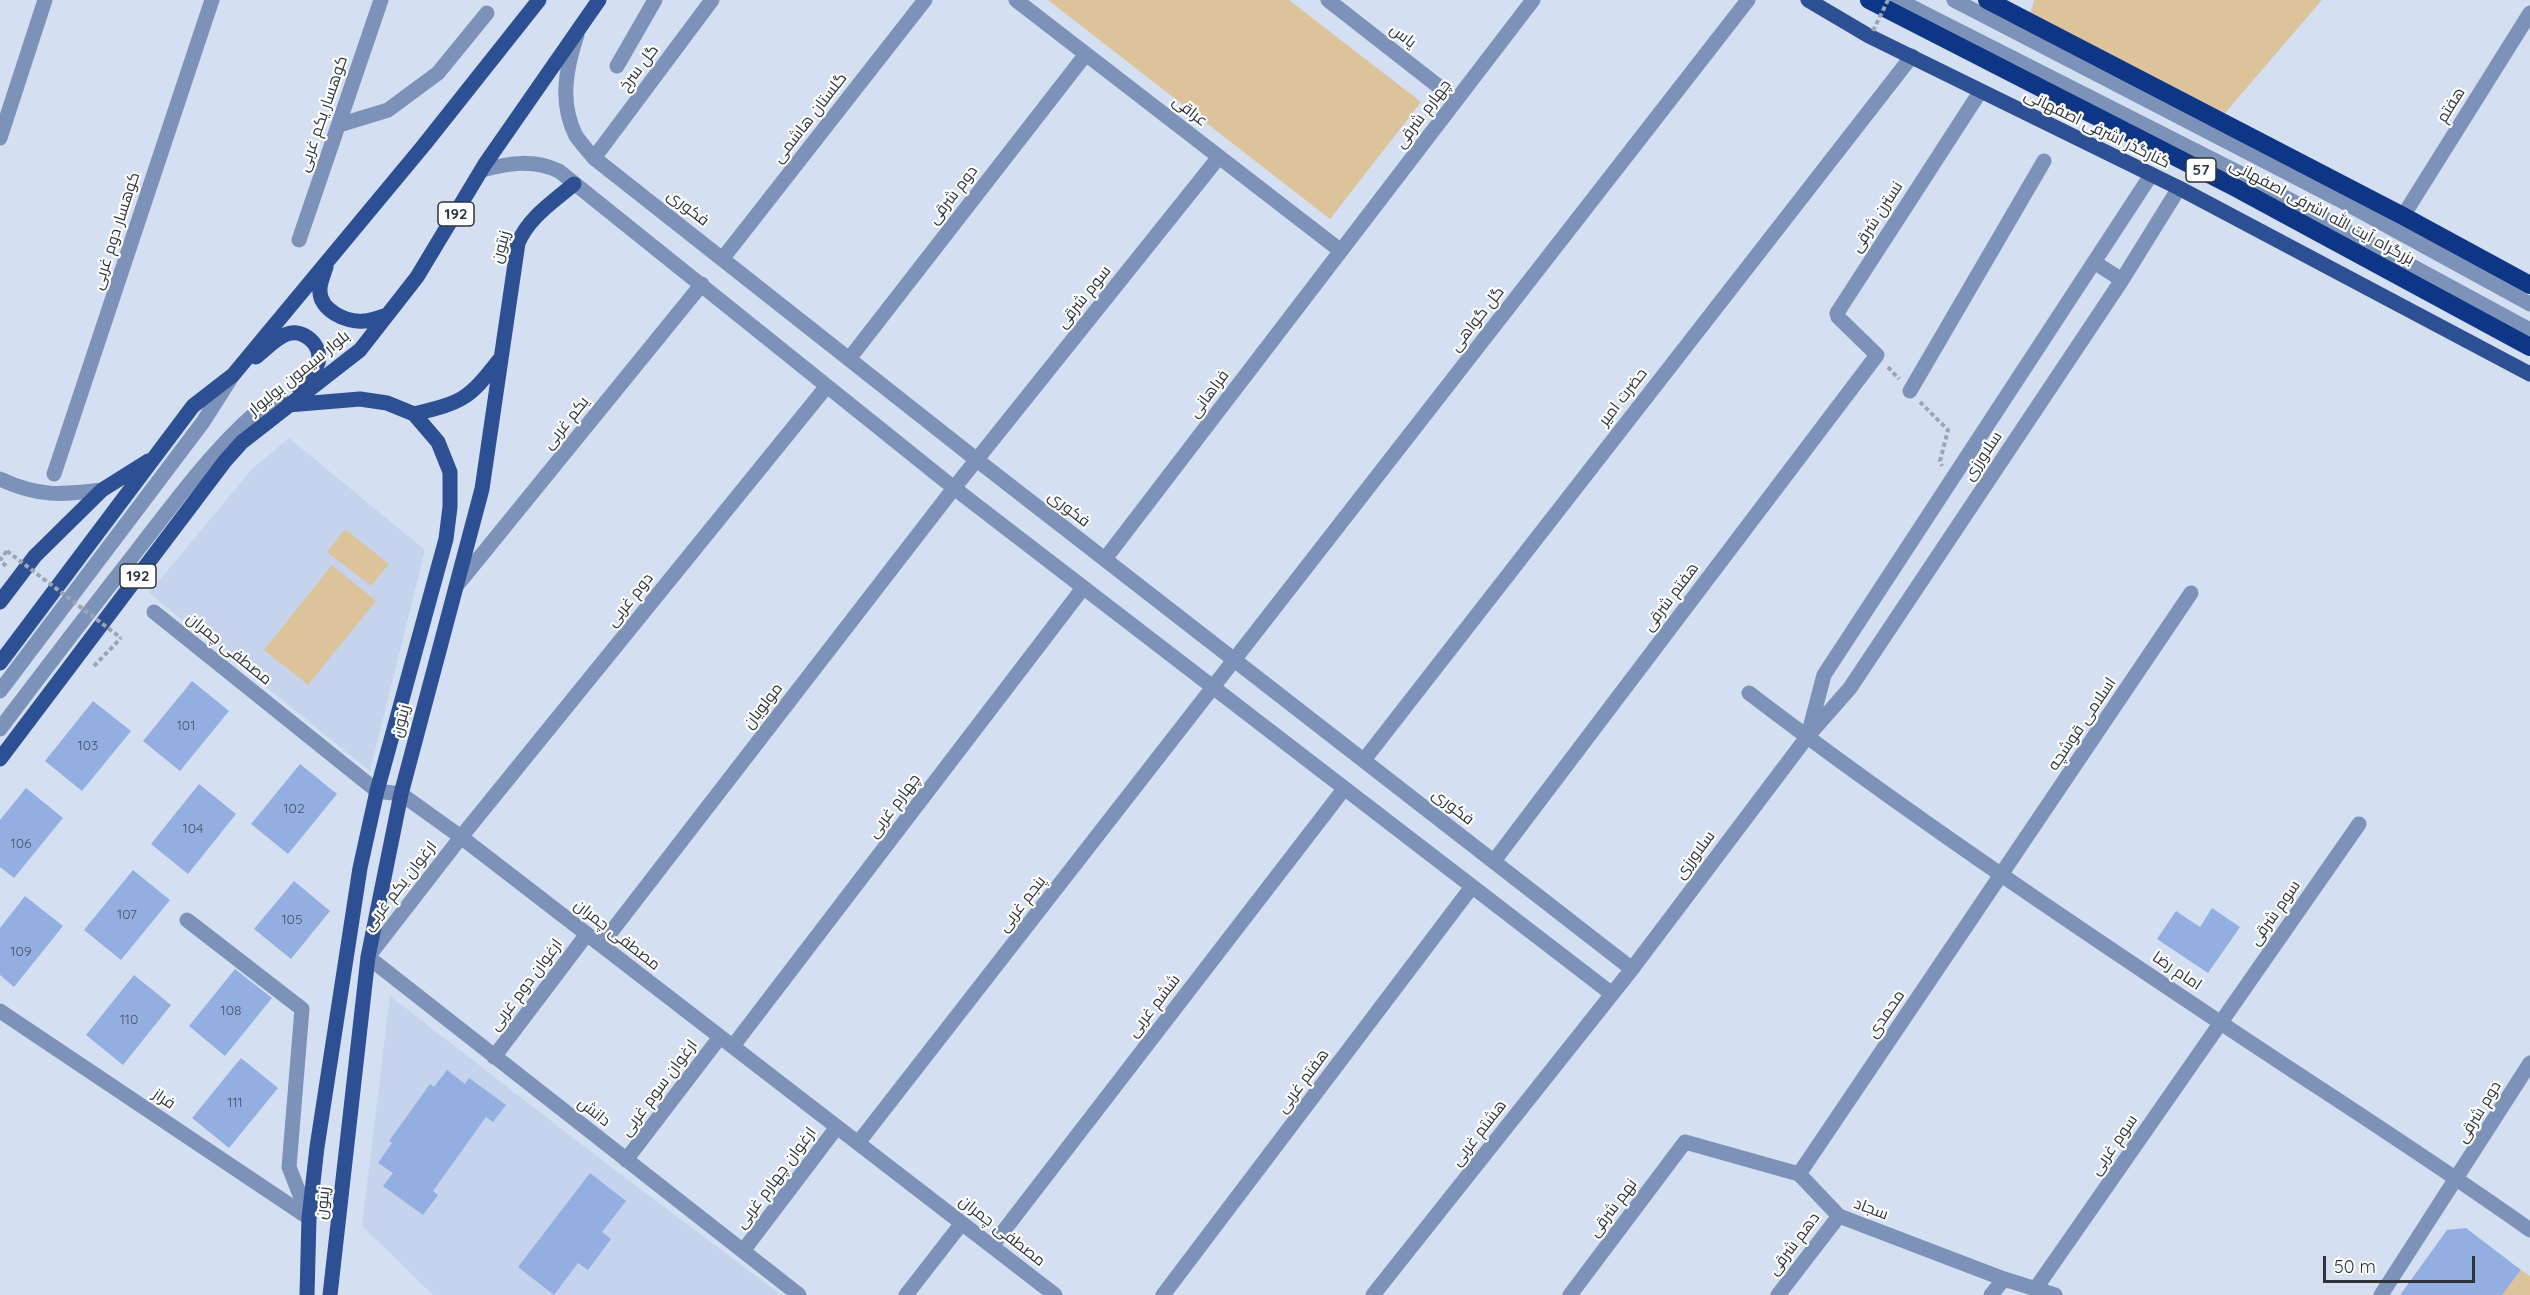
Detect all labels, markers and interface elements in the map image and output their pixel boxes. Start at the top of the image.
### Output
street label: یاس [1386,20,1420,52]
street label: گل سرخ [615,41,663,95]
street label: کوهسار یکم غربی [294,53,352,175]
street label: گلستان هاشمی [769,69,851,167]
street label: چهارم شرقی [1391,76,1455,152]
street label: هفتم [2433,84,2469,126]
street label: کنارگذر اشرفی اصفهانی [2021,85,2173,173]
street label: عراقی [1169,91,1211,131]
street label: بزرگراه آیت الله اشرفی اصفهانی [2226,155,2418,269]
road number: 57 [2186,158,2216,182]
street label: دوم شرقی [924,162,982,228]
street label: کوهسار دوم غربی [88,170,144,292]
street label: نسترن شرقی [1847,178,1907,256]
street label: فکوری [663,186,713,230]
road number: 192 [438,202,474,226]
street label: زیتون [487,228,515,266]
street label: سوم شرقی [1053,262,1115,332]
street label: گل گواهی [1446,283,1508,355]
street label: بلوار سیمون بولیوار [245,326,353,420]
street label: حضرت امیر [1595,364,1651,430]
street label: فراهانی [1185,366,1233,422]
street label: یکم غربی [539,393,593,453]
street label: سلاورزی [1960,428,2006,484]
street label: فکوری [1044,487,1094,531]
street label: هفتم شرقی [1639,559,1703,635]
road number: 192 [120,564,156,588]
street label: دوم غربی [603,569,657,631]
street label: مصطفی چمران [183,609,275,689]
street label: اسلامی قوشچه [2044,674,2120,774]
street label: مولویان [739,679,787,733]
street label: زیتون [387,703,415,739]
house number: 101 [177,718,195,734]
house number: 103 [78,738,98,754]
street label: چهارم غربی [864,770,924,842]
street label: فکوری [1428,785,1478,829]
house number: 102 [283,801,305,817]
house number: 104 [183,821,203,837]
street label: سلاورزی [1671,827,1719,883]
house number: 106 [10,836,32,852]
street label: ارغوان یکم غربی [359,837,441,935]
street label: پنجم غربی [994,872,1050,936]
street label: سوم شرقی [2246,877,2304,949]
street label: مصطفی چمران [570,895,664,975]
house number: 107 [117,907,137,923]
house number: 105 [281,912,303,928]
street label: ارغوان دوم غربی [485,935,567,1035]
house number: 109 [10,944,32,960]
street label: امام رضا [2149,947,2205,995]
street label: ششم غربی [1123,971,1185,1041]
street label: محمدی [1863,986,1909,1042]
house number: 108 [220,1003,242,1019]
house number: 110 [120,1012,138,1028]
street label: ارغوان سوم غربی [616,1036,702,1140]
street label: هفتم غربی [1273,1045,1333,1117]
street label: دوم شرقی [2453,1078,2505,1146]
street label: فراز [149,1085,179,1113]
street label: دانش [574,1093,614,1131]
house number: 111 [227,1095,243,1111]
street label: هشتم غربی [1447,1096,1511,1170]
street label: سوم غربی [2086,1111,2142,1179]
street label: ارغوان چهارم غربی [732,1124,820,1232]
street label: نهم شرقی [1585,1175,1641,1241]
street label: زیتون [312,1186,334,1220]
street label: مصطفی چمران [955,1191,1049,1271]
street label: سجاد [1851,1194,1891,1224]
street label: دهم شرقی [1764,1209,1824,1279]
scale bar [2326,1244,2478,1282]
text: 50 m [2334,1255,2376,1278]

